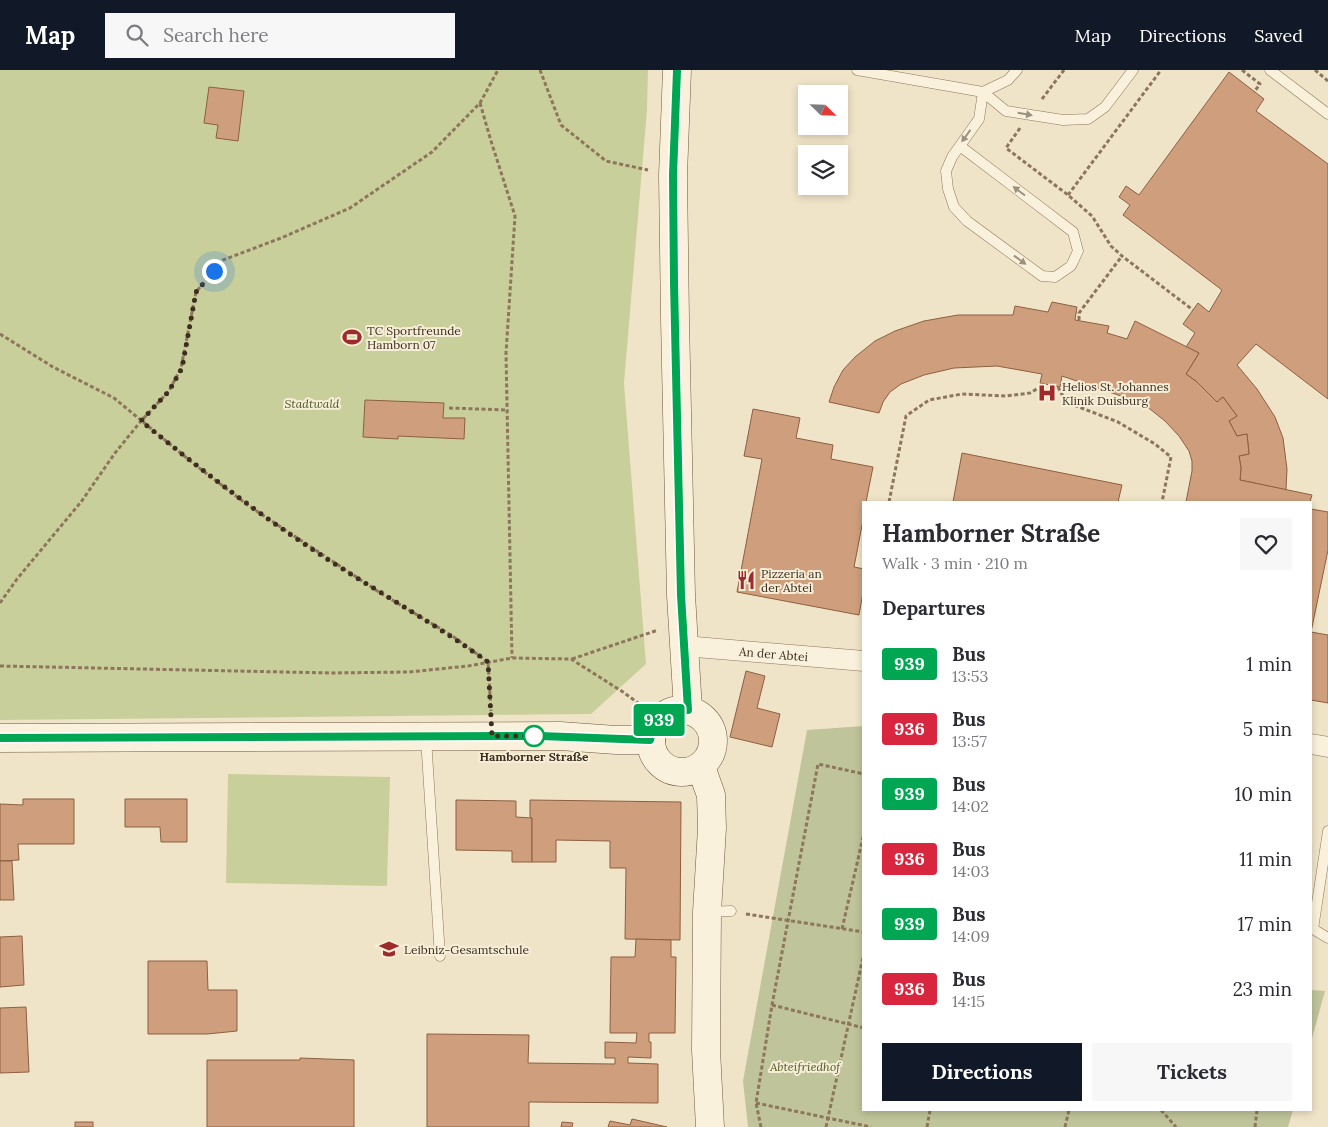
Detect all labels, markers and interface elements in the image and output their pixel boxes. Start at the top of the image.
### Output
search box [105,13,455,58]
text: Map [25,20,75,51]
icon: search [123,21,151,49]
text: Search here [163,23,269,47]
text: Map [1075,24,1111,47]
text: Directions [1139,24,1226,47]
text: Saved [1254,24,1303,47]
north arrow [798,85,848,135]
map controls [798,85,848,195]
one-way arrow [1017,110,1033,118]
one-way arrow [961,129,972,142]
button: layers [798,145,848,195]
one-way arrow [1012,186,1026,196]
one-way arrow [1013,254,1026,265]
your location [202,259,227,284]
place label: TC Sportfreunde Hamborn 07 [367,323,461,352]
sports icon: TC Sportfreunde Hamborn 07 [341,326,363,348]
place label: Helios St. Johannes Klinik Duisburg [1062,379,1169,408]
hospital icon: Helios St. Johannes Klinik Duisburg [1036,382,1058,404]
park label: Stadtwald [284,396,340,411]
text: Hamborner Straße [882,518,1100,549]
button: heart [1240,518,1292,570]
text: Walk · 3 min · 210 m [882,553,1028,573]
place label: Pizzeria an der Abtei [761,566,822,595]
restaurant icon: Pizzeria an der Abtei [735,569,757,591]
text: Departures [882,596,985,620]
text: Bus [952,642,985,666]
street label: An der Abtei [738,643,809,664]
text: 939 [894,652,925,675]
text: 1 min [1246,652,1292,676]
text: 13:53 [952,666,988,686]
line badge: 939 [630,704,688,736]
text: Bus [952,707,985,731]
text: 939 [644,708,674,731]
text: 936 [894,717,925,740]
text: 5 min [1243,717,1292,741]
marker: Hamborner Straße [523,725,545,747]
text: 13:57 [952,731,987,751]
place label: Hamborner Straße [479,749,589,764]
text: Bus [952,772,985,796]
text: 939 [894,782,925,805]
text: 10 min [1234,782,1292,806]
text: 14:02 [952,796,989,816]
text: Bus [952,837,985,861]
text: 936 [894,847,925,870]
text: 11 min [1239,847,1292,871]
text: 14:03 [952,861,989,881]
text: Bus [952,902,985,926]
text: 939 [894,912,925,935]
text: 17 min [1237,912,1292,936]
text: 14:09 [952,926,990,946]
school or university icon: Leibniz-Gesamtschule [378,938,400,960]
place label: Leibniz-Gesamtschule [404,942,530,957]
text: Bus [952,967,985,991]
text: 936 [894,977,925,1000]
text: 23 min [1233,977,1292,1001]
text: 14:15 [952,991,985,1011]
button: Directions [882,1043,1082,1101]
button: Tickets [1092,1043,1292,1101]
park label: Abteifriedhof [769,1059,841,1074]

